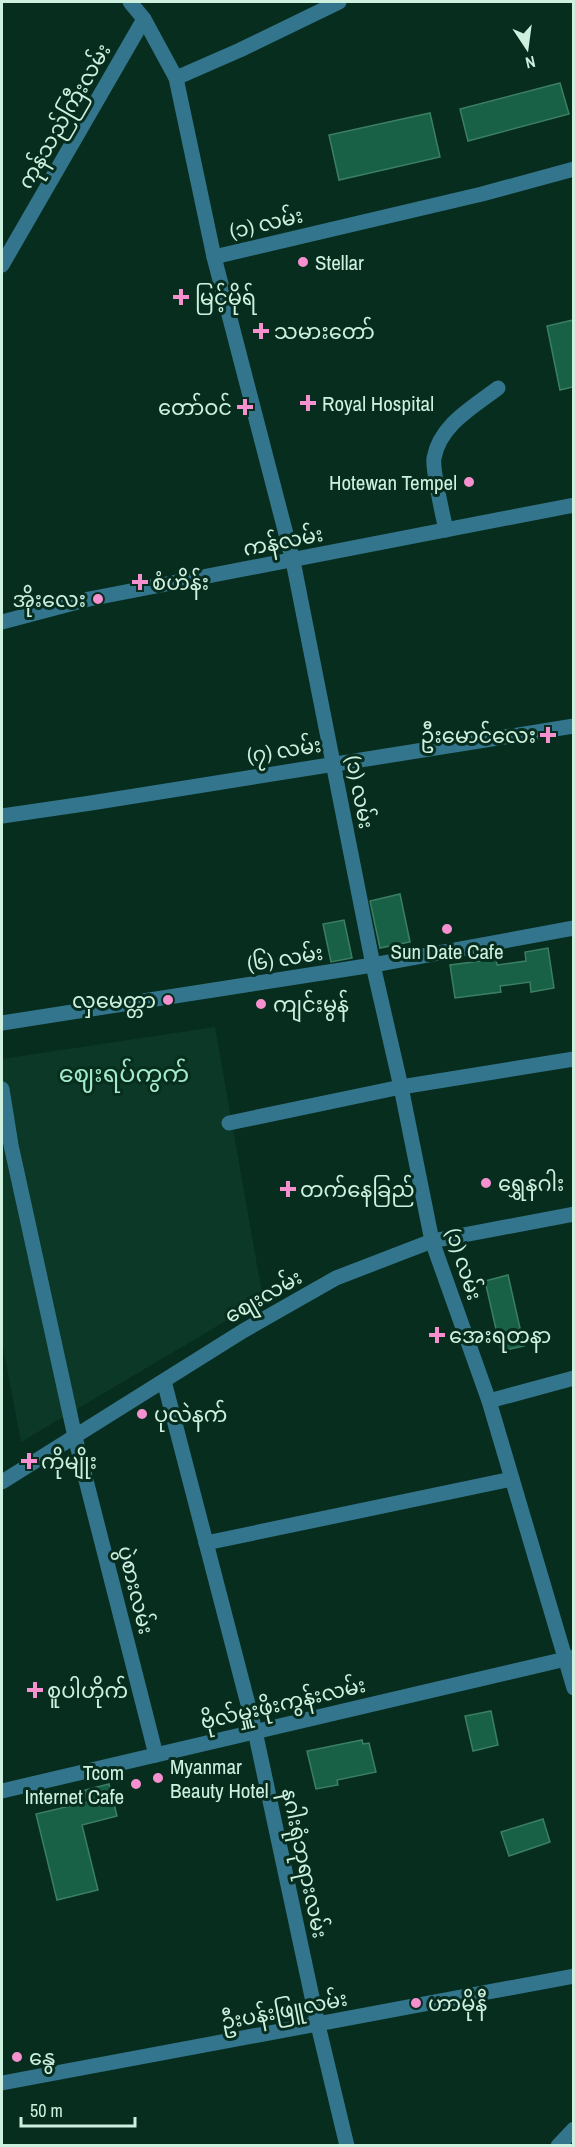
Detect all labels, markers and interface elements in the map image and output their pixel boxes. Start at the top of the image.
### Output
north arrow [497,18,557,78]
street label: ကုန်သည်ကြီးလမ်း [10,38,120,195]
text: N [523,51,537,74]
street label: (၁) လမ်း [226,200,306,246]
place label: Stellar [315,248,364,277]
marker: Stellar [296,255,310,269]
place label: မြင့်မိုရ် [195,282,258,315]
marker: မြင့်မိုရ် [172,288,190,306]
place label: သမားတော် [274,316,375,346]
marker: သမားတော် [252,322,270,340]
place label: Royal Hospital [322,389,434,418]
place label: တော်ဝင် [158,392,232,422]
marker: Royal Hospital [299,394,317,412]
marker: တော်ဝင် [236,398,254,416]
place label: Hotewan Tempel [329,468,457,497]
marker: Hotewan Tempel [462,475,476,489]
street label: ကန်လမ်း [240,518,326,566]
place label: စံဟိန်း [152,567,209,600]
marker: စံဟိန်း [133,575,147,589]
place label: အိုးလေး [12,584,86,617]
marker: အိုးလေး [91,592,105,606]
place label: ဦးမောင်လေး [421,720,536,753]
marker: ဦးမောင်လေး [541,728,555,742]
street label: (၇) လမ်း [245,729,324,773]
street label: (၁) လမ်း [339,752,382,831]
marker: Sun Date Cafe [440,922,454,936]
street label: (၆) လမ်း [245,937,325,978]
place label: Sun Date Cafe [391,937,503,966]
place label: လှမေတ္တာ [72,986,156,1018]
place label: ကျင်းမွန် [273,989,349,1023]
marker: လှမေတ္တာ [161,993,175,1007]
marker: ကျင်းမွန် [254,997,268,1011]
district label: ဈေးရပ်ကွက် [59,1057,189,1093]
place label: ရွှေနဂါး [498,1169,564,1201]
place label: တက်နေခြည် [300,1174,414,1207]
marker: ရွှေနဂါး [479,1176,493,1190]
marker: တက်နေခြည် [281,1182,295,1196]
street label: (၁) လမ်း [439,1224,490,1304]
street label: စျေးလမ်း [218,1261,309,1333]
place label: အေးရတနာ [449,1321,551,1353]
marker: အေးရတနာ [430,1328,444,1342]
place label: ပုလဲနက် [154,1399,227,1432]
marker: ပုလဲနက် [135,1407,149,1421]
place label: ကိုမျိုး [41,1446,97,1480]
marker: ကိုမျိုး [22,1454,36,1468]
street label: ပွဲစားလမ်း [109,1542,162,1638]
street label: ဗိုလ်မှူးဖိုးကွန်းလမ်း [197,1669,369,1739]
place label: စူပါဟိုက် [47,1675,128,1708]
marker: စူပါဟိုက် [28,1683,42,1697]
place label: Myanmar Beauty Hotel [170,1752,269,1805]
place label: Tcom Internet Cafe [24,1758,124,1811]
marker: Myanmar Beauty Hotel [151,1771,165,1785]
marker: Tcom Internet Cafe [129,1777,143,1791]
street label: နဂါးရုံဘုရားလမ်း [272,1785,336,1942]
street label: ဦးပန်းဖြူလမ်း [218,1983,350,2039]
place label: ဟာမိုနီ [428,1988,487,2021]
marker: ဟာမိုနီ [409,1996,423,2010]
place label: နွေ [29,2043,55,2074]
marker: နွေ [10,2050,24,2064]
scale bar [21,2090,135,2128]
text: 50 m [30,2098,63,2123]

